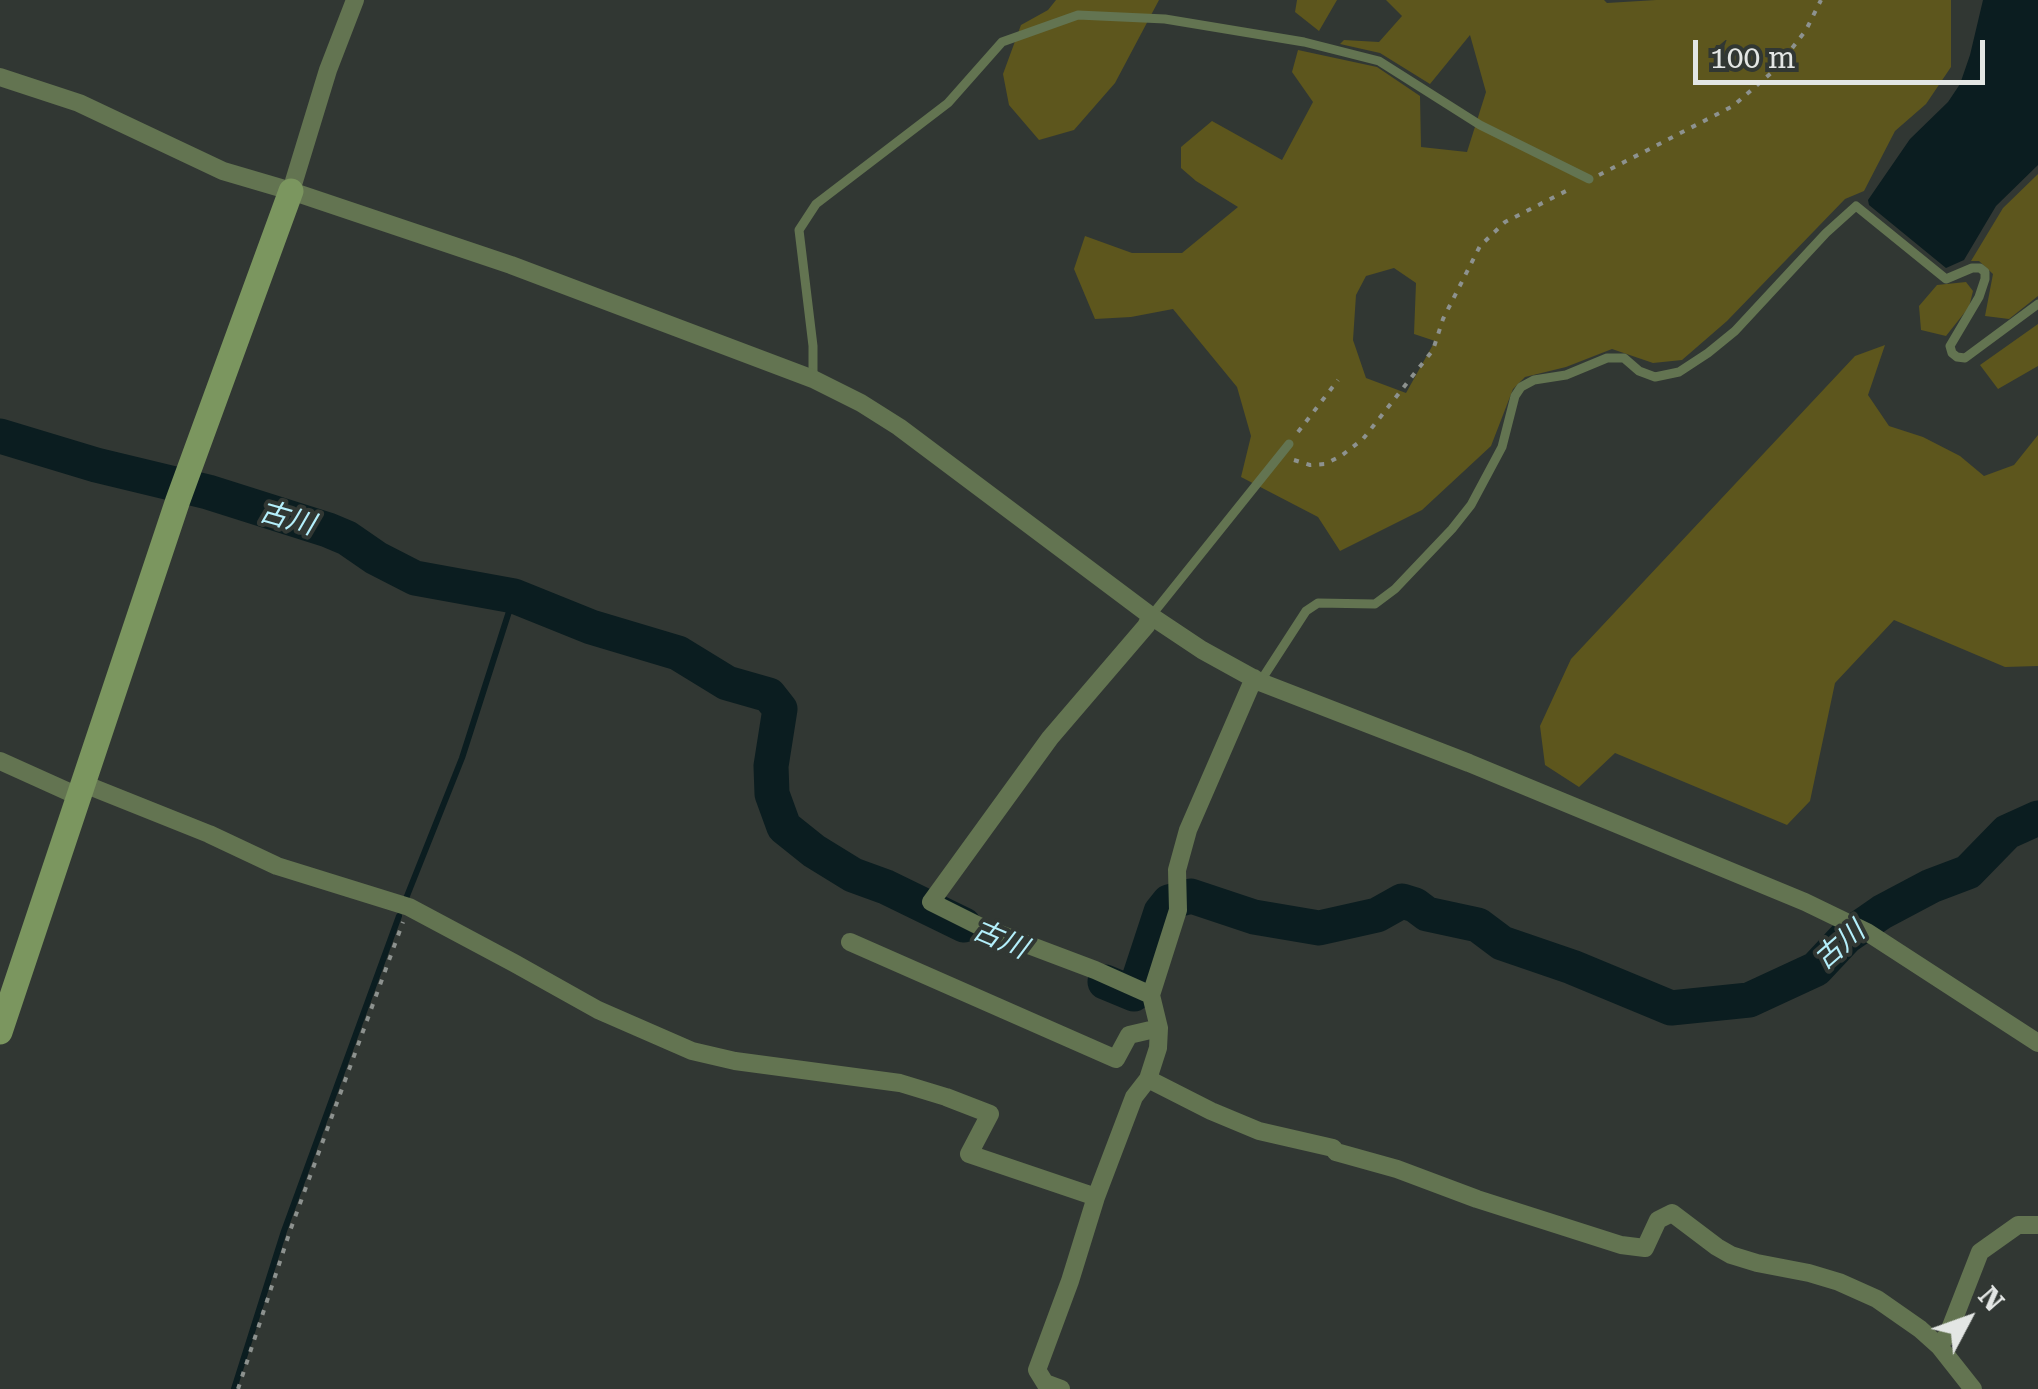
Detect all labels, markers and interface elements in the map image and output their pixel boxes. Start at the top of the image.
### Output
scale bar [1698,20,1990,82]
text: 100 m [1710,40,1795,75]
water label: 古川 [255,495,319,543]
water label: 古川 [968,914,1032,966]
water label: 古川 [1808,915,1872,977]
north arrow [1918,1269,2018,1369]
text: N [1971,1280,2011,1318]

